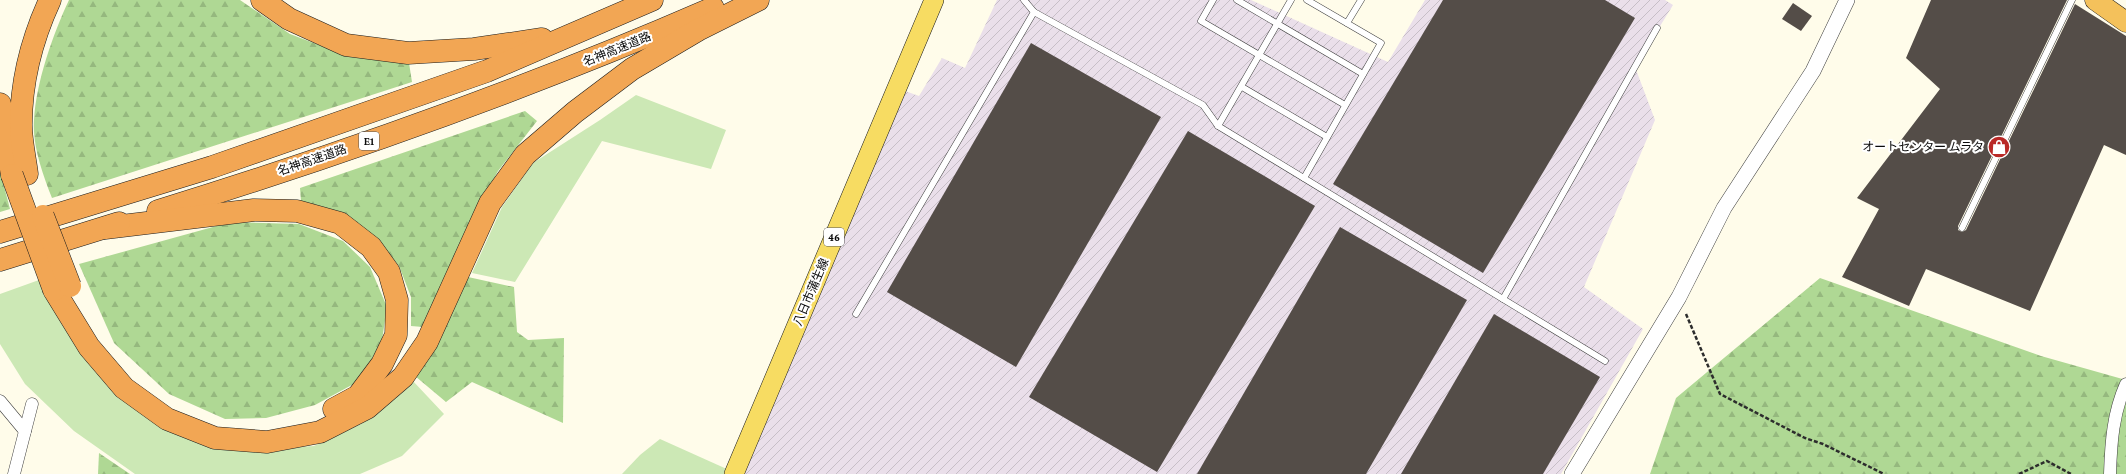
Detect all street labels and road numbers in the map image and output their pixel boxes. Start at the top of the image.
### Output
street label: 名神高速道路 [581,29,653,69]
road number: E1 [359,132,379,150]
street label: 名神高速道路 [276,142,348,178]
road number: 46 [824,228,844,246]
street label: 八日市蒲生線 [790,256,832,328]

